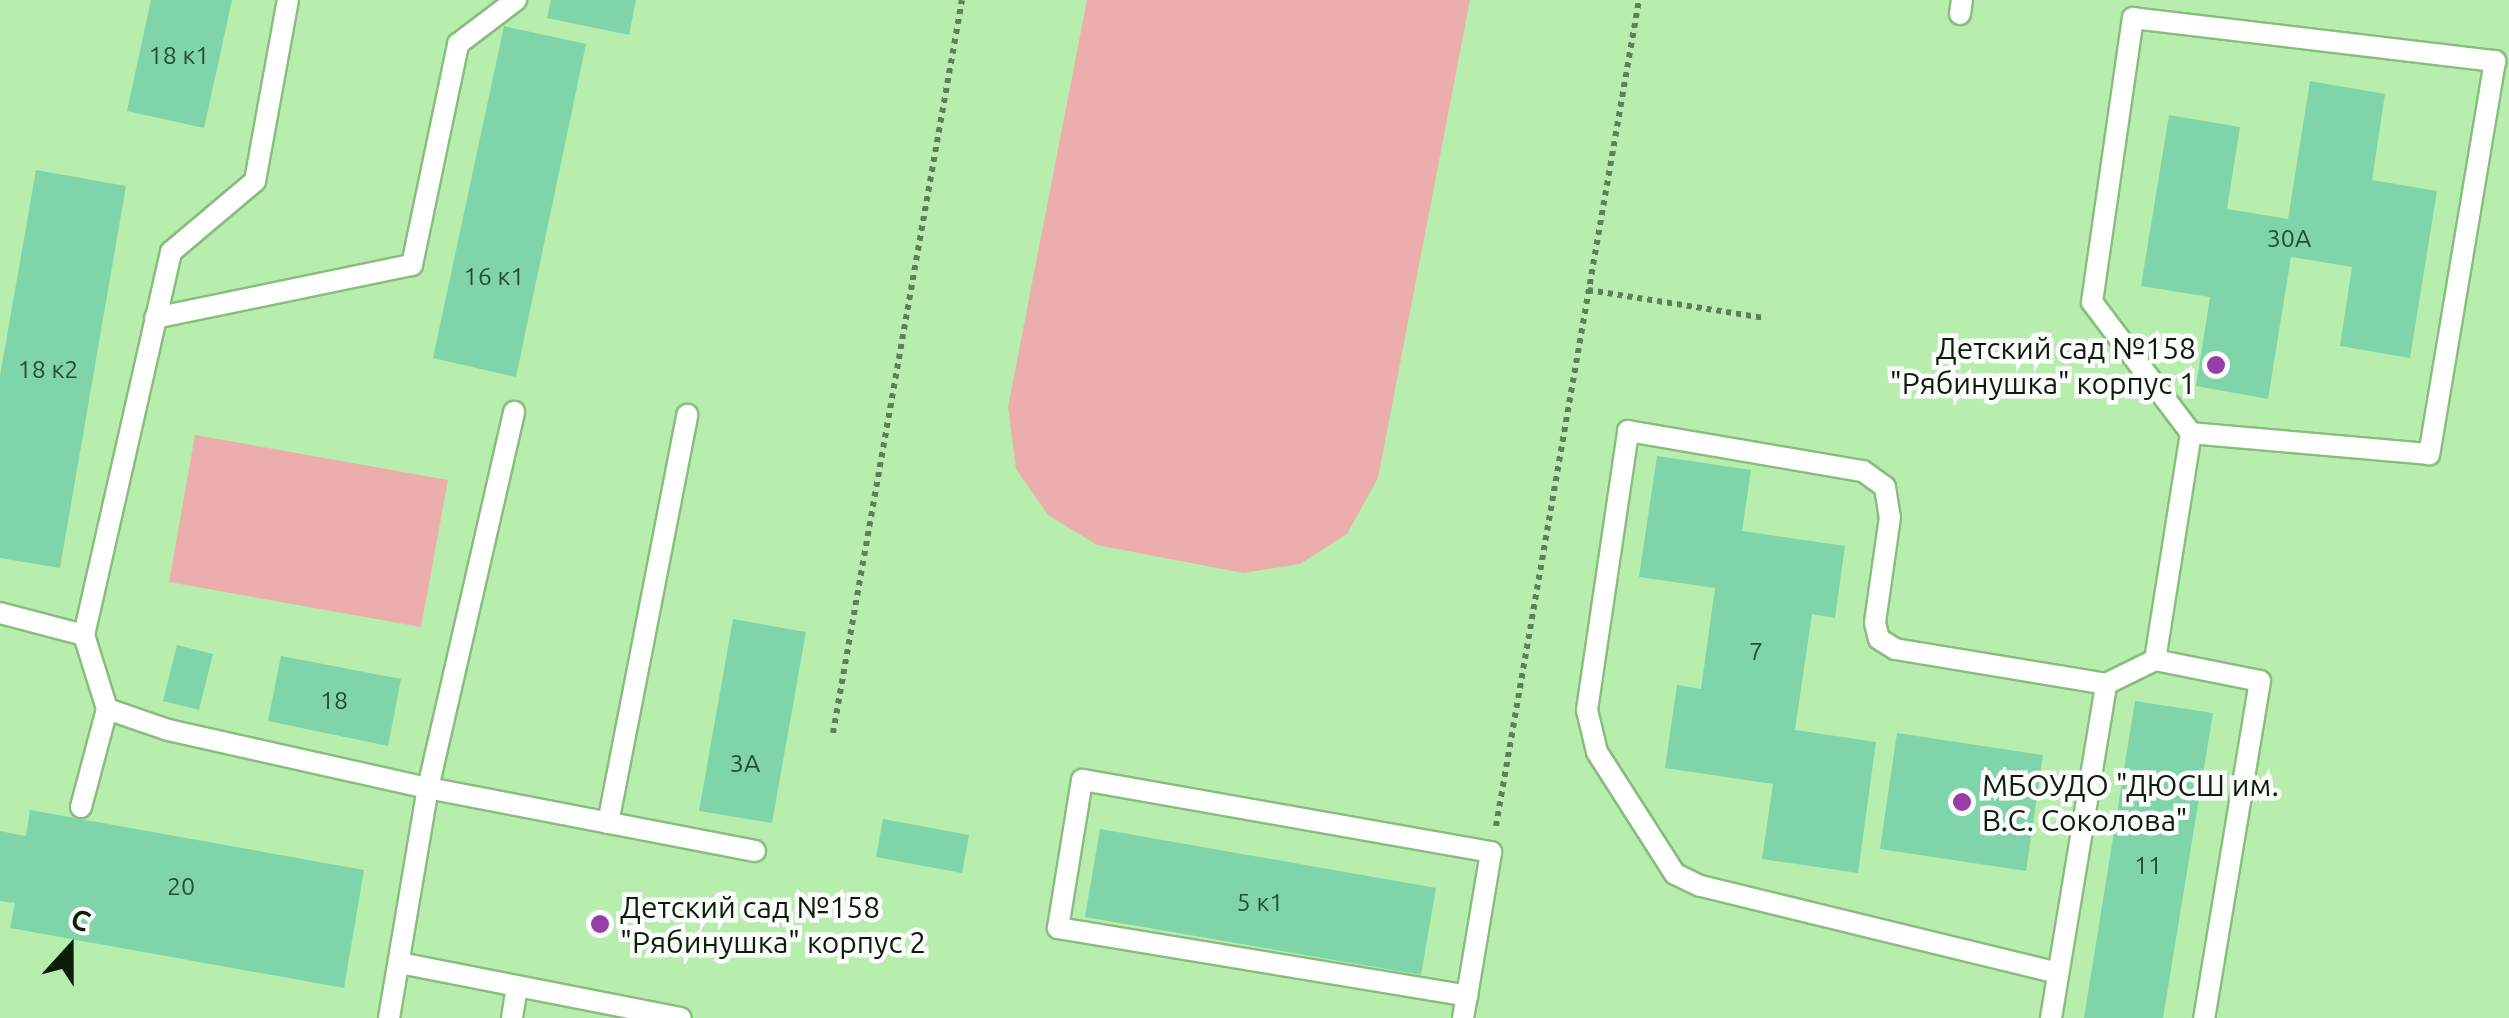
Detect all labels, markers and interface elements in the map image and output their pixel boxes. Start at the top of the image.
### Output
house number: 18 к1 [149,40,209,70]
house number: 30А [2267,223,2311,253]
house number: 16 к1 [464,261,524,291]
place label: Детский сад №158 "Рябинушка" корпус 1 [1890,330,2196,400]
house number: 18 к2 [18,354,78,384]
marker: Детский сад №158 "Рябинушка" корпус 1 [2205,354,2227,376]
house number: 7 [1749,636,1763,666]
house number: 18 [320,685,348,715]
house number: 3А [730,748,760,778]
place label: МБОУДО "ДЮСШ им. В.С. Соколова" [1982,767,2279,838]
marker: МБОУДО "ДЮСШ им. В.С. Соколова" [1951,791,1973,813]
house number: 11 [2134,850,2162,880]
house number: 20 [167,871,195,901]
house number: 5 к1 [1237,887,1283,917]
place label: Детский сад №158 "Рябинушка" корпус 2 [620,889,926,960]
north arrow [20,898,120,998]
text: С [67,902,95,937]
marker: Детский сад №158 "Рябинушка" корпус 2 [589,913,611,935]

